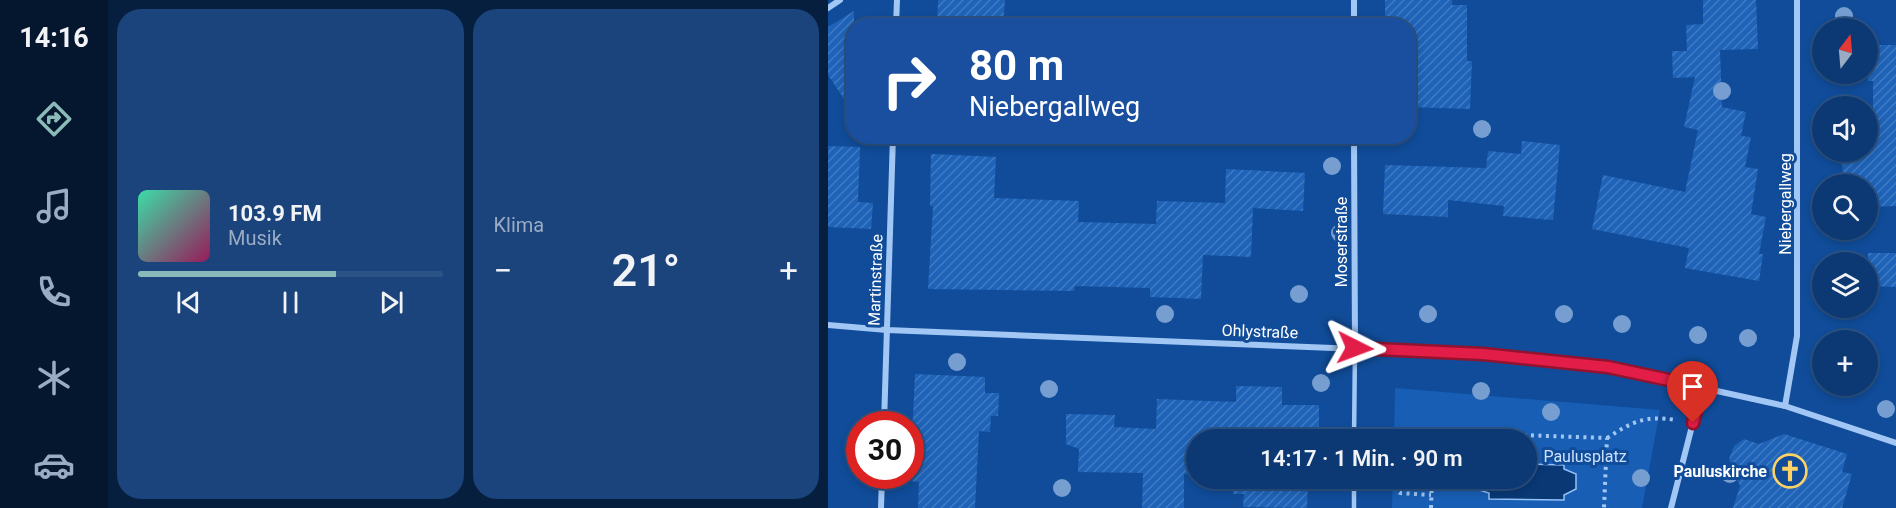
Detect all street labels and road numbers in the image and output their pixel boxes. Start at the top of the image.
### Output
street label: Niebergallweg [1776,153,1795,255]
street label: Moserstraße [1332,197,1351,287]
street label: Martinstraße [864,234,887,326]
street label: Ohlystraße [1221,321,1299,342]

